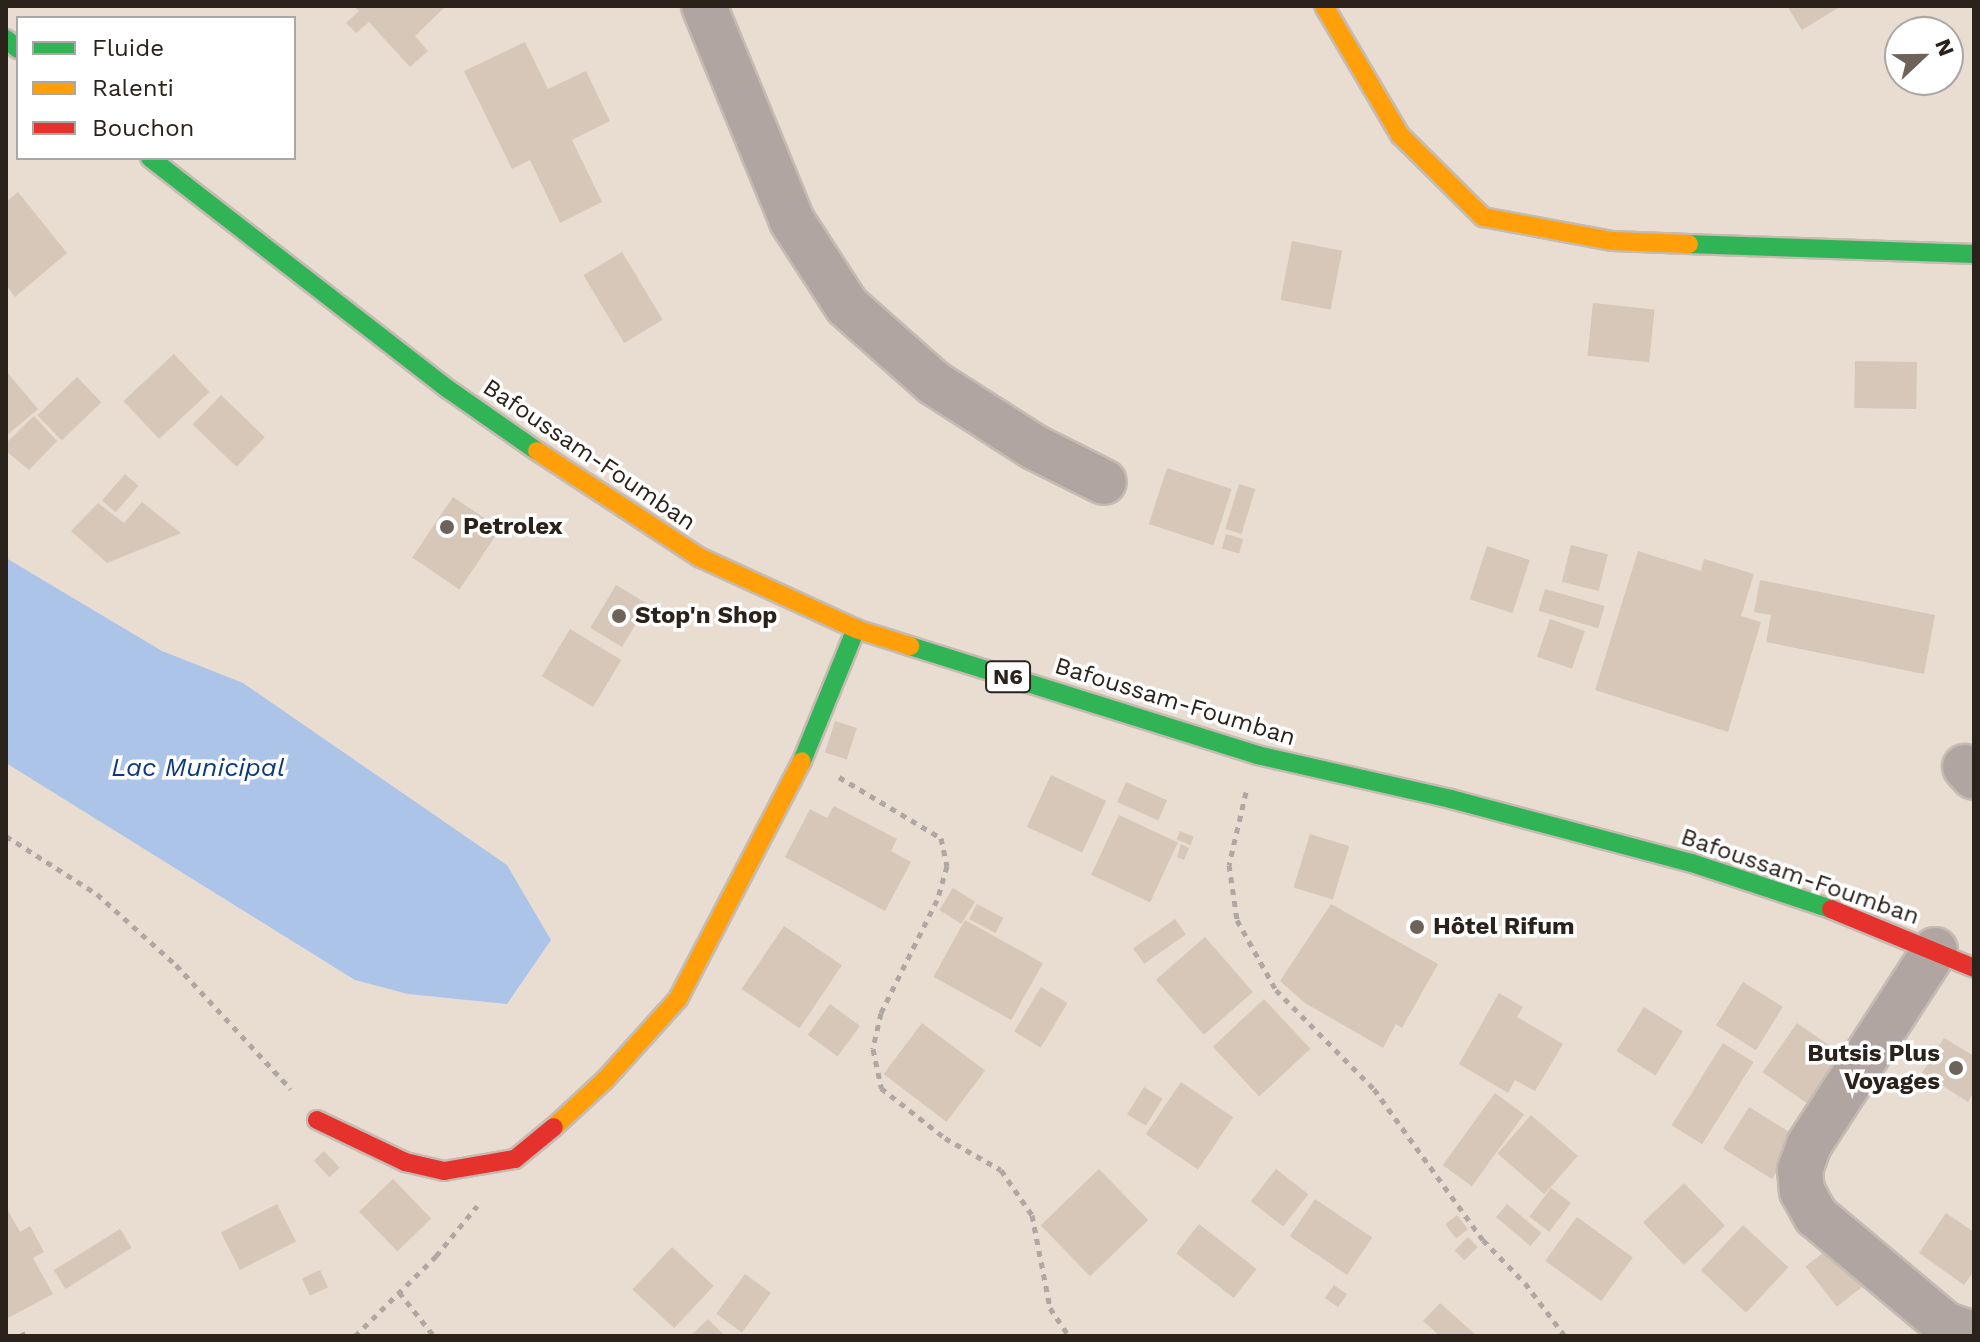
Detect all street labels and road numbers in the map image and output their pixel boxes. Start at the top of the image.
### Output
street label: Bafoussam-Foumban [477,373,701,537]
street label: Bafoussam-Foumban [1051,652,1299,752]
road number: N6 [984,659,1032,695]
street label: Bafoussam-Foumban [1677,823,1923,931]

